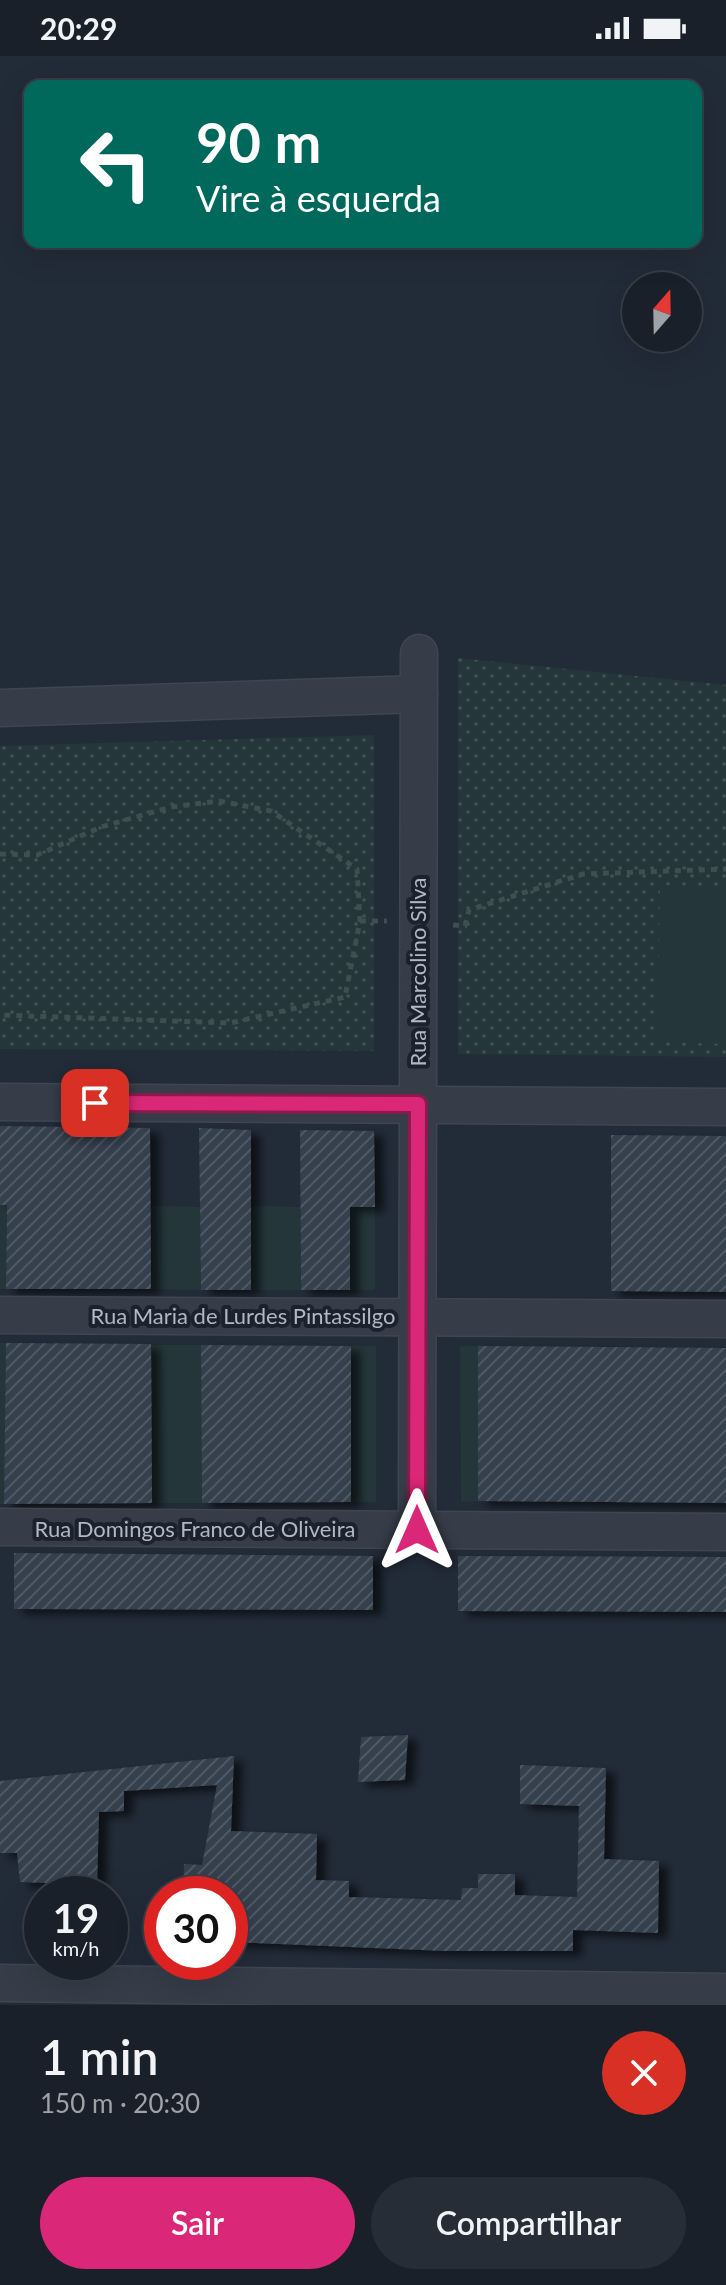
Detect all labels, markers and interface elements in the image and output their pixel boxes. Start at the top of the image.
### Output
text: 20:29 [40,10,117,46]
text: 90 m [196,108,321,175]
icon: left [64,112,168,216]
text: Vire à esquerda [196,176,441,220]
north arrow [622,272,702,352]
map controls [622,272,702,352]
street label: Rua Marcolino Silva [404,878,431,1066]
pin [61,1069,129,1137]
icon: arrive [73,1081,117,1125]
street label: Rua Maria de Lurdes Pintassilgo [91,1302,395,1329]
position arrow [375,1488,459,1572]
street label: Rua Domingos Franco de Oliveira [35,1515,355,1542]
speed limit sign: 30 [144,1876,248,1980]
text: 19 [53,1894,99,1942]
text: km/h [53,1936,99,1960]
text: 1 min [40,2028,158,2085]
button: close [602,2031,686,2115]
text: 150 m · 20:30 [40,2087,200,2119]
button: Sair [40,2177,355,2269]
button: Compartilhar [371,2177,686,2269]

